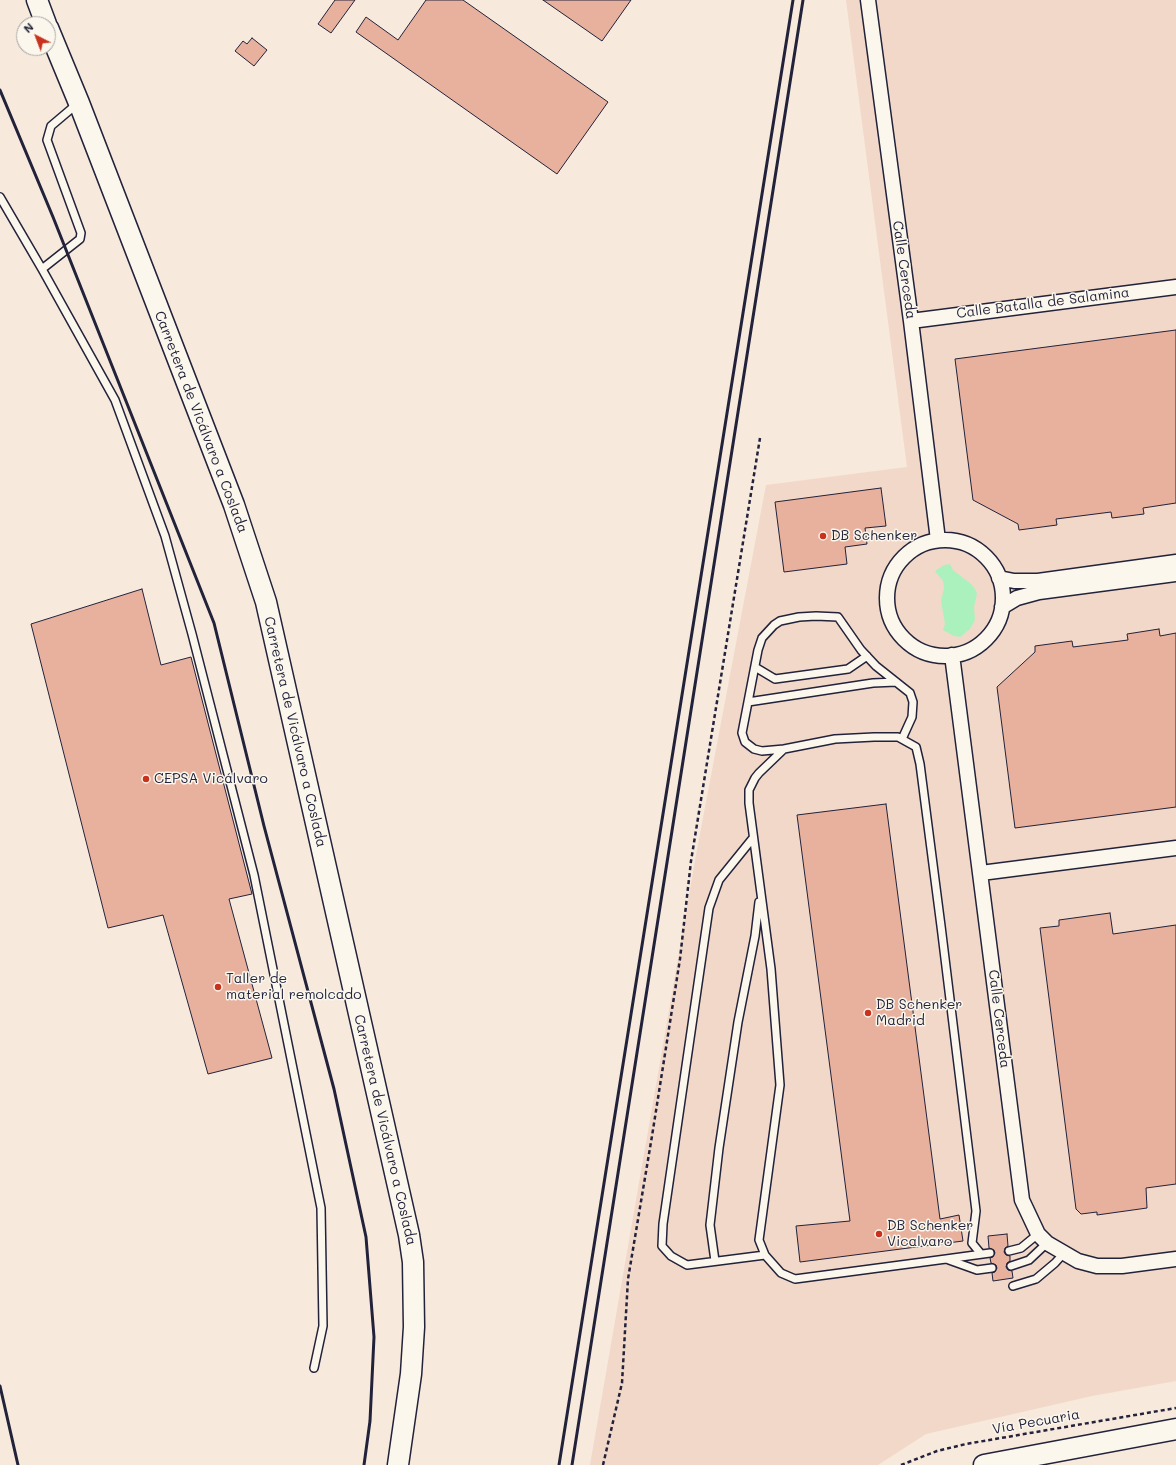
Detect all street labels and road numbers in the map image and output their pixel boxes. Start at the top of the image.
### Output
street label: Calle Cerceda [889,220,919,320]
street label: Calle Batalla de Salamina [956,284,1130,322]
street label: Carretera de Vicálvaro a Coslada [151,309,251,535]
street label: Carretera de Vicálvaro a Coslada [260,615,330,849]
street label: Calle Cerceda [985,969,1013,1069]
street label: Carretera de Vicálvaro a Coslada [350,1013,420,1247]
street label: Vía Pecuaria [991,1406,1081,1438]

